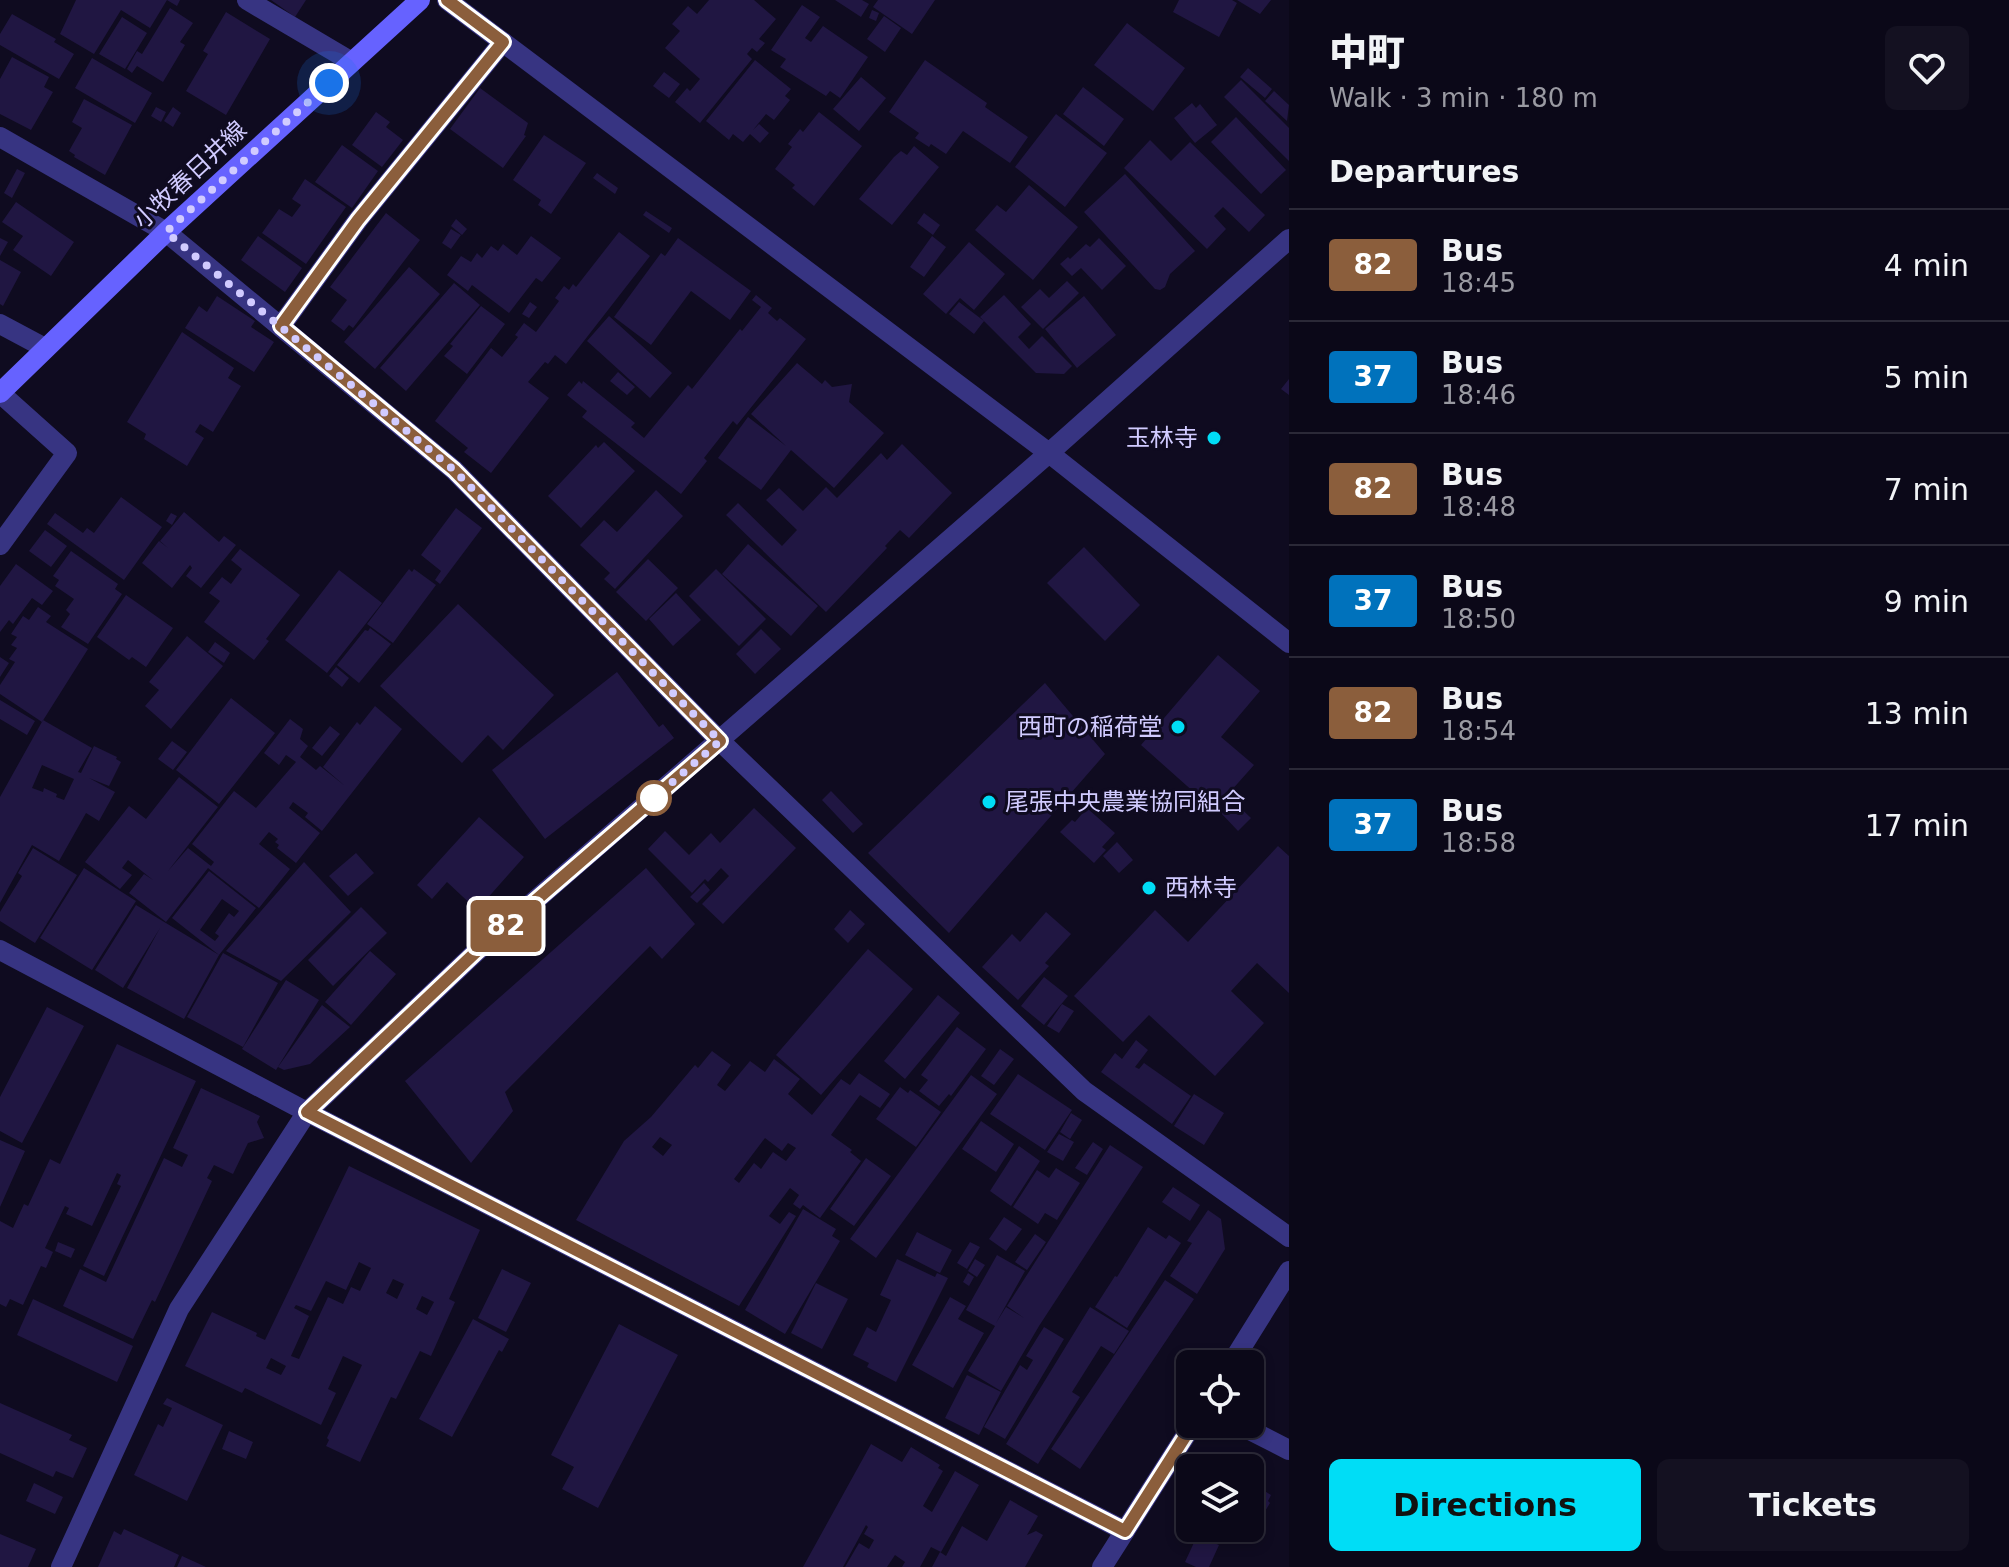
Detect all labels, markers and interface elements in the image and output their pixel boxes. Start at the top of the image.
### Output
button: heart [1885,26,1969,110]
text: 中町 [1329,31,1405,75]
your location [309,63,349,103]
text: Walk · 3 min · 180 m [1329,83,1598,113]
street label: 小牧春日井線 [128,116,252,234]
text: Departures [1329,154,1519,189]
text: Bus [1441,233,1503,268]
text: 82 [1354,248,1392,281]
text: 4 min [1884,248,1969,283]
text: 18:45 [1441,268,1516,298]
text: Bus [1441,345,1503,380]
text: 37 [1354,360,1392,393]
text: 5 min [1884,360,1969,395]
text: 18:46 [1441,380,1516,410]
place label: 玉林寺 [1126,424,1198,452]
marker: 玉林寺 [1205,429,1223,447]
text: Bus [1441,457,1503,492]
text: 82 [1354,472,1392,505]
text: 7 min [1884,472,1969,507]
text: 18:48 [1441,492,1516,522]
text: Bus [1441,569,1503,604]
text: 37 [1354,584,1392,617]
text: 9 min [1884,584,1969,619]
text: 18:50 [1441,604,1516,634]
text: Bus [1441,681,1503,716]
text: 82 [1354,696,1392,729]
text: 13 min [1865,696,1969,731]
place label: 西町の稲荷堂 [1018,713,1162,741]
text: 18:54 [1441,716,1516,746]
marker: 西町の稲荷堂 [1169,718,1187,736]
unlabelled marker [637,781,671,815]
place label: 尾張中央農業協同組合 [1005,788,1245,816]
marker: 尾張中央農業協同組合 [980,793,998,811]
text: Bus [1441,793,1503,828]
text: 37 [1354,808,1392,841]
text: 17 min [1865,808,1969,843]
text: 18:58 [1441,828,1516,858]
place label: 西林寺 [1165,874,1237,902]
marker: 西林寺 [1140,879,1158,897]
line badge: 82 [470,900,542,952]
text: 82 [487,909,525,942]
map controls [1176,1350,1264,1542]
button: locate [1176,1350,1264,1438]
button: layers [1176,1454,1264,1542]
button: Directions [1329,1459,1641,1551]
button: Tickets [1657,1459,1969,1551]

